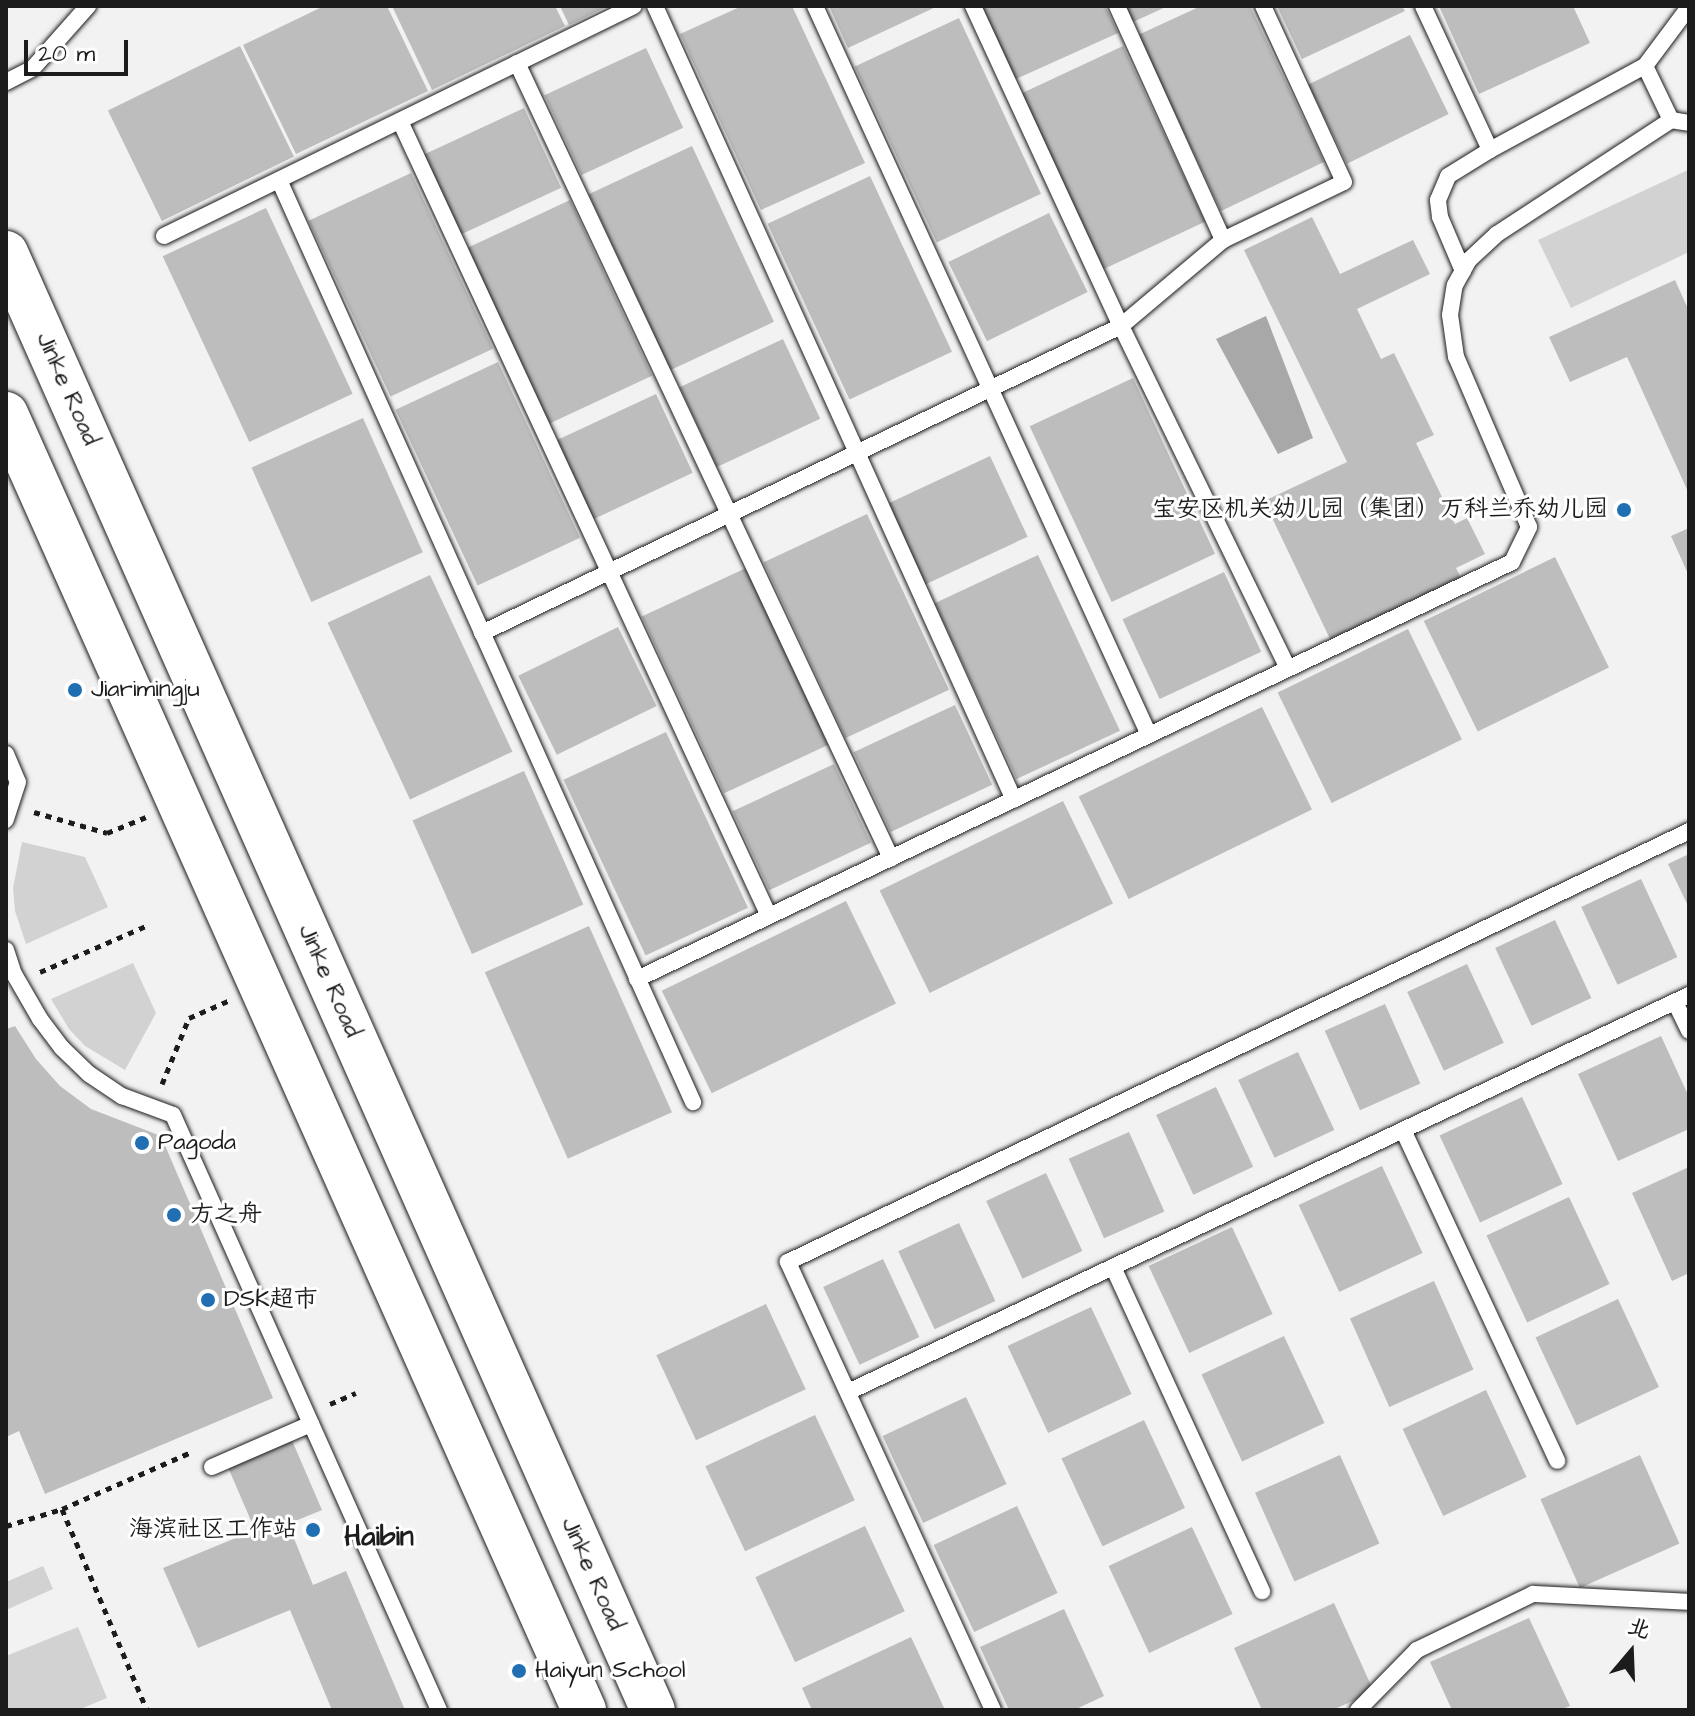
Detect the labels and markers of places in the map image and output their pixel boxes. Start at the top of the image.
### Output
place label: 宝安区机关幼儿园（集团）万科兰乔幼儿园 [1152,496,1608,524]
marker: 宝安区机关幼儿园（集团）万科兰乔幼儿园 [1615,501,1633,519]
place label: Jiarimingju [91,676,200,704]
marker: Jiarimingju [66,681,84,699]
place label: Pagoda [158,1129,236,1157]
marker: Pagoda [133,1134,151,1152]
place label: 方之舟 [190,1201,262,1229]
marker: 方之舟 [165,1206,183,1224]
place label: DSK超市 [224,1286,318,1314]
marker: DSK超市 [199,1291,217,1309]
place label: 海滨社区工作站 [129,1516,297,1544]
marker: 海滨社区工作站 [304,1521,322,1539]
place label: Haiyun School [535,1657,686,1685]
marker: Haiyun School [510,1662,528,1680]

